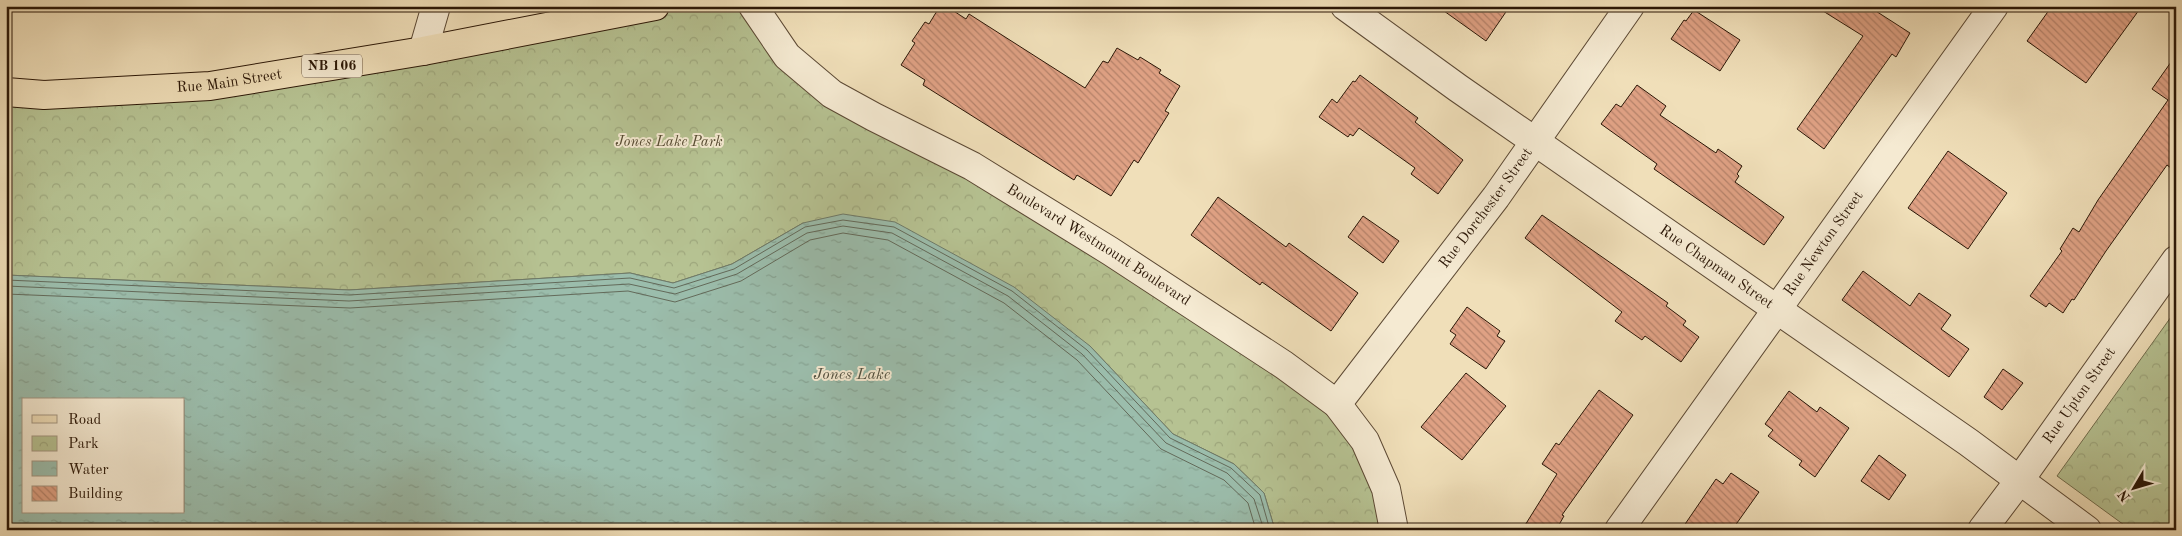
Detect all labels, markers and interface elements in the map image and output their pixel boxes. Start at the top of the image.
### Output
road number: NB 106 [302,54,362,78]
street label: Rue Main Street [176,67,283,95]
park label: Jones Lake Park [615,135,723,150]
street label: Rue Dorchester Street [1437,145,1535,271]
street label: Boulevard Westmount Boulevard [1004,182,1193,309]
street label: Rue Newton Street [1781,189,1866,299]
street label: Rue Chapman Street [1657,223,1776,312]
street label: Rue Upton Street [2040,345,2119,447]
water label: Jones Lake [814,367,891,383]
legend [22,398,185,514]
text: Road [68,413,102,428]
text: Park [68,437,99,452]
text: Water [68,463,109,478]
north arrow [2110,464,2160,514]
text: Building [68,487,123,502]
text: N [2116,487,2133,504]

